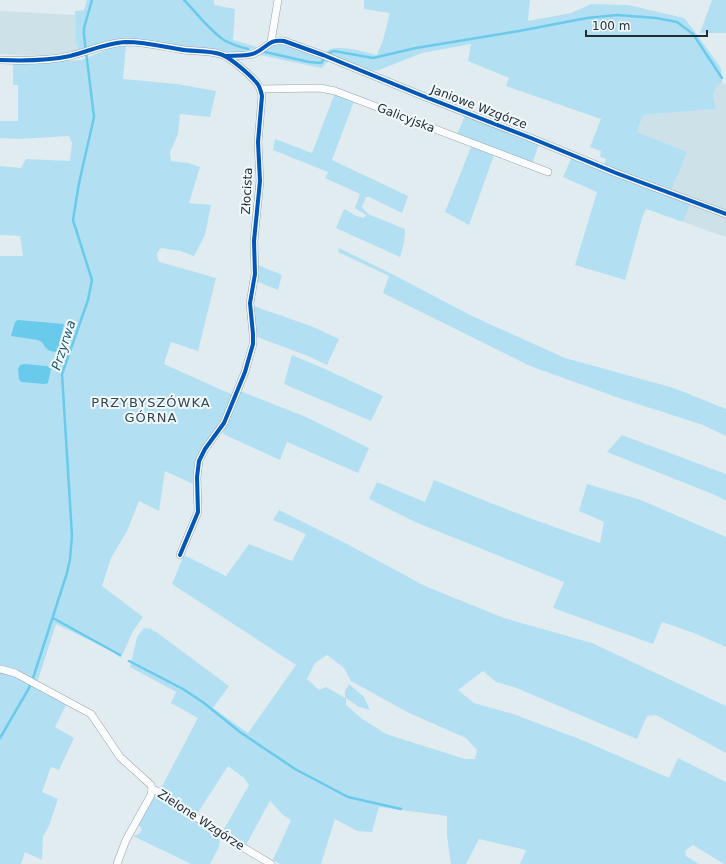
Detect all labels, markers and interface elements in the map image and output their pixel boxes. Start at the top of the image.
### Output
scale bar [586,12,707,38]
text: 100 m [592,19,630,33]
street label: Janiowe Wzgórze [428,82,529,132]
street label: Galicyjska [375,101,437,135]
street label: Złocista [239,167,255,215]
water label: Przyrwa [48,318,79,372]
district label: PRZYBYSZÓWKA GÓRNA [91,395,211,425]
street label: Zielone Wzgórze [155,787,247,853]

